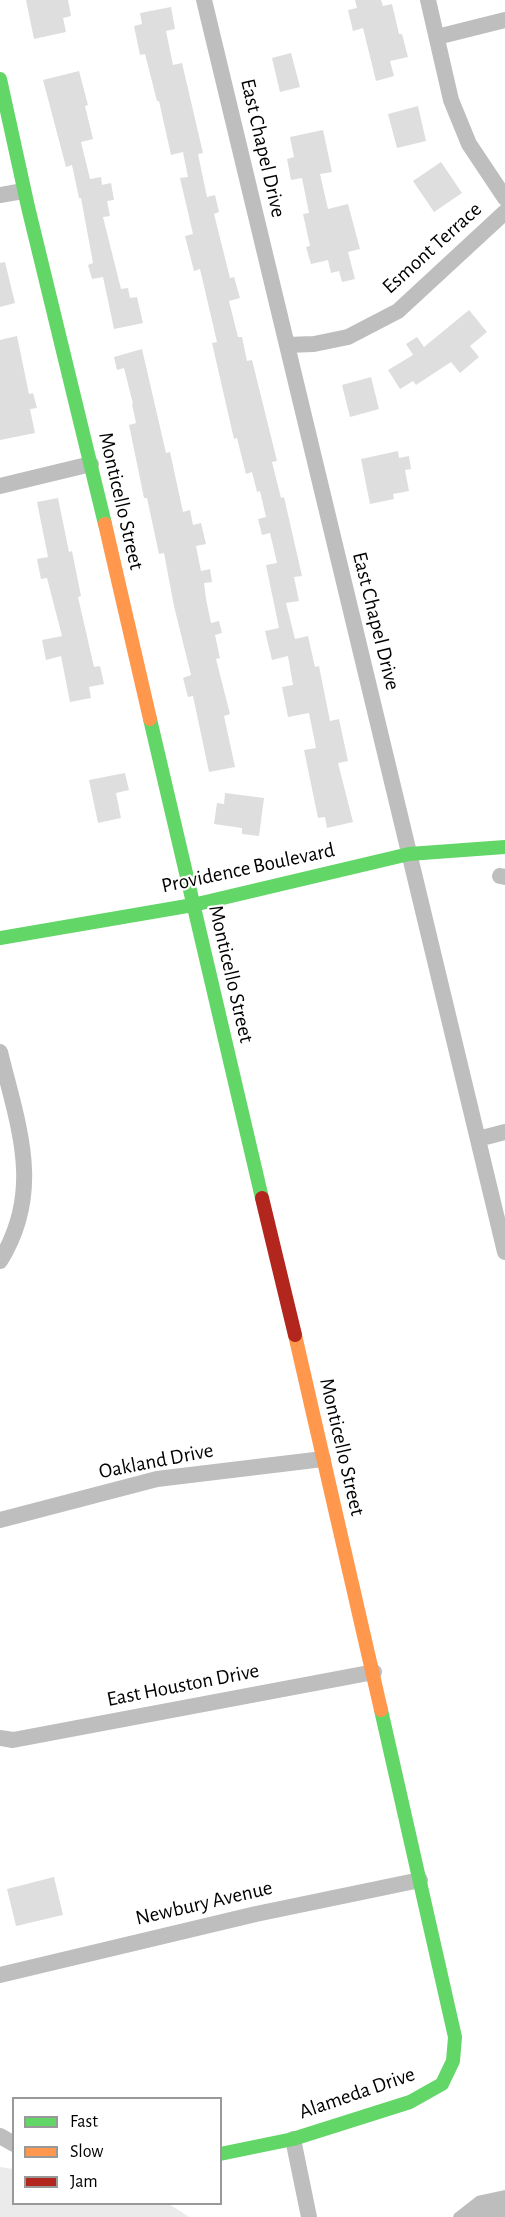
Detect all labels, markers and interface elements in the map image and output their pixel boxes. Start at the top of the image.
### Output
street label: East Chapel Drive [235,76,291,220]
street label: Esmont Terrace [377,197,487,299]
street label: Monticello Street [93,430,149,572]
street label: East Chapel Drive [347,549,405,693]
street label: Providence Boulevard [159,837,337,899]
street label: Monticello Street [203,903,259,1045]
street label: Monticello Street [314,1376,370,1518]
street label: Oakland Drive [97,1438,215,1484]
street label: East Houston Drive [105,1658,261,1712]
street label: Newbury Avenue [133,1875,275,1931]
street label: Alameda Drive [296,2061,418,2125]
legend [12,2097,222,2205]
text: Fast [70,2113,98,2131]
text: Slow [70,2143,103,2161]
text: Jam [70,2173,98,2191]

